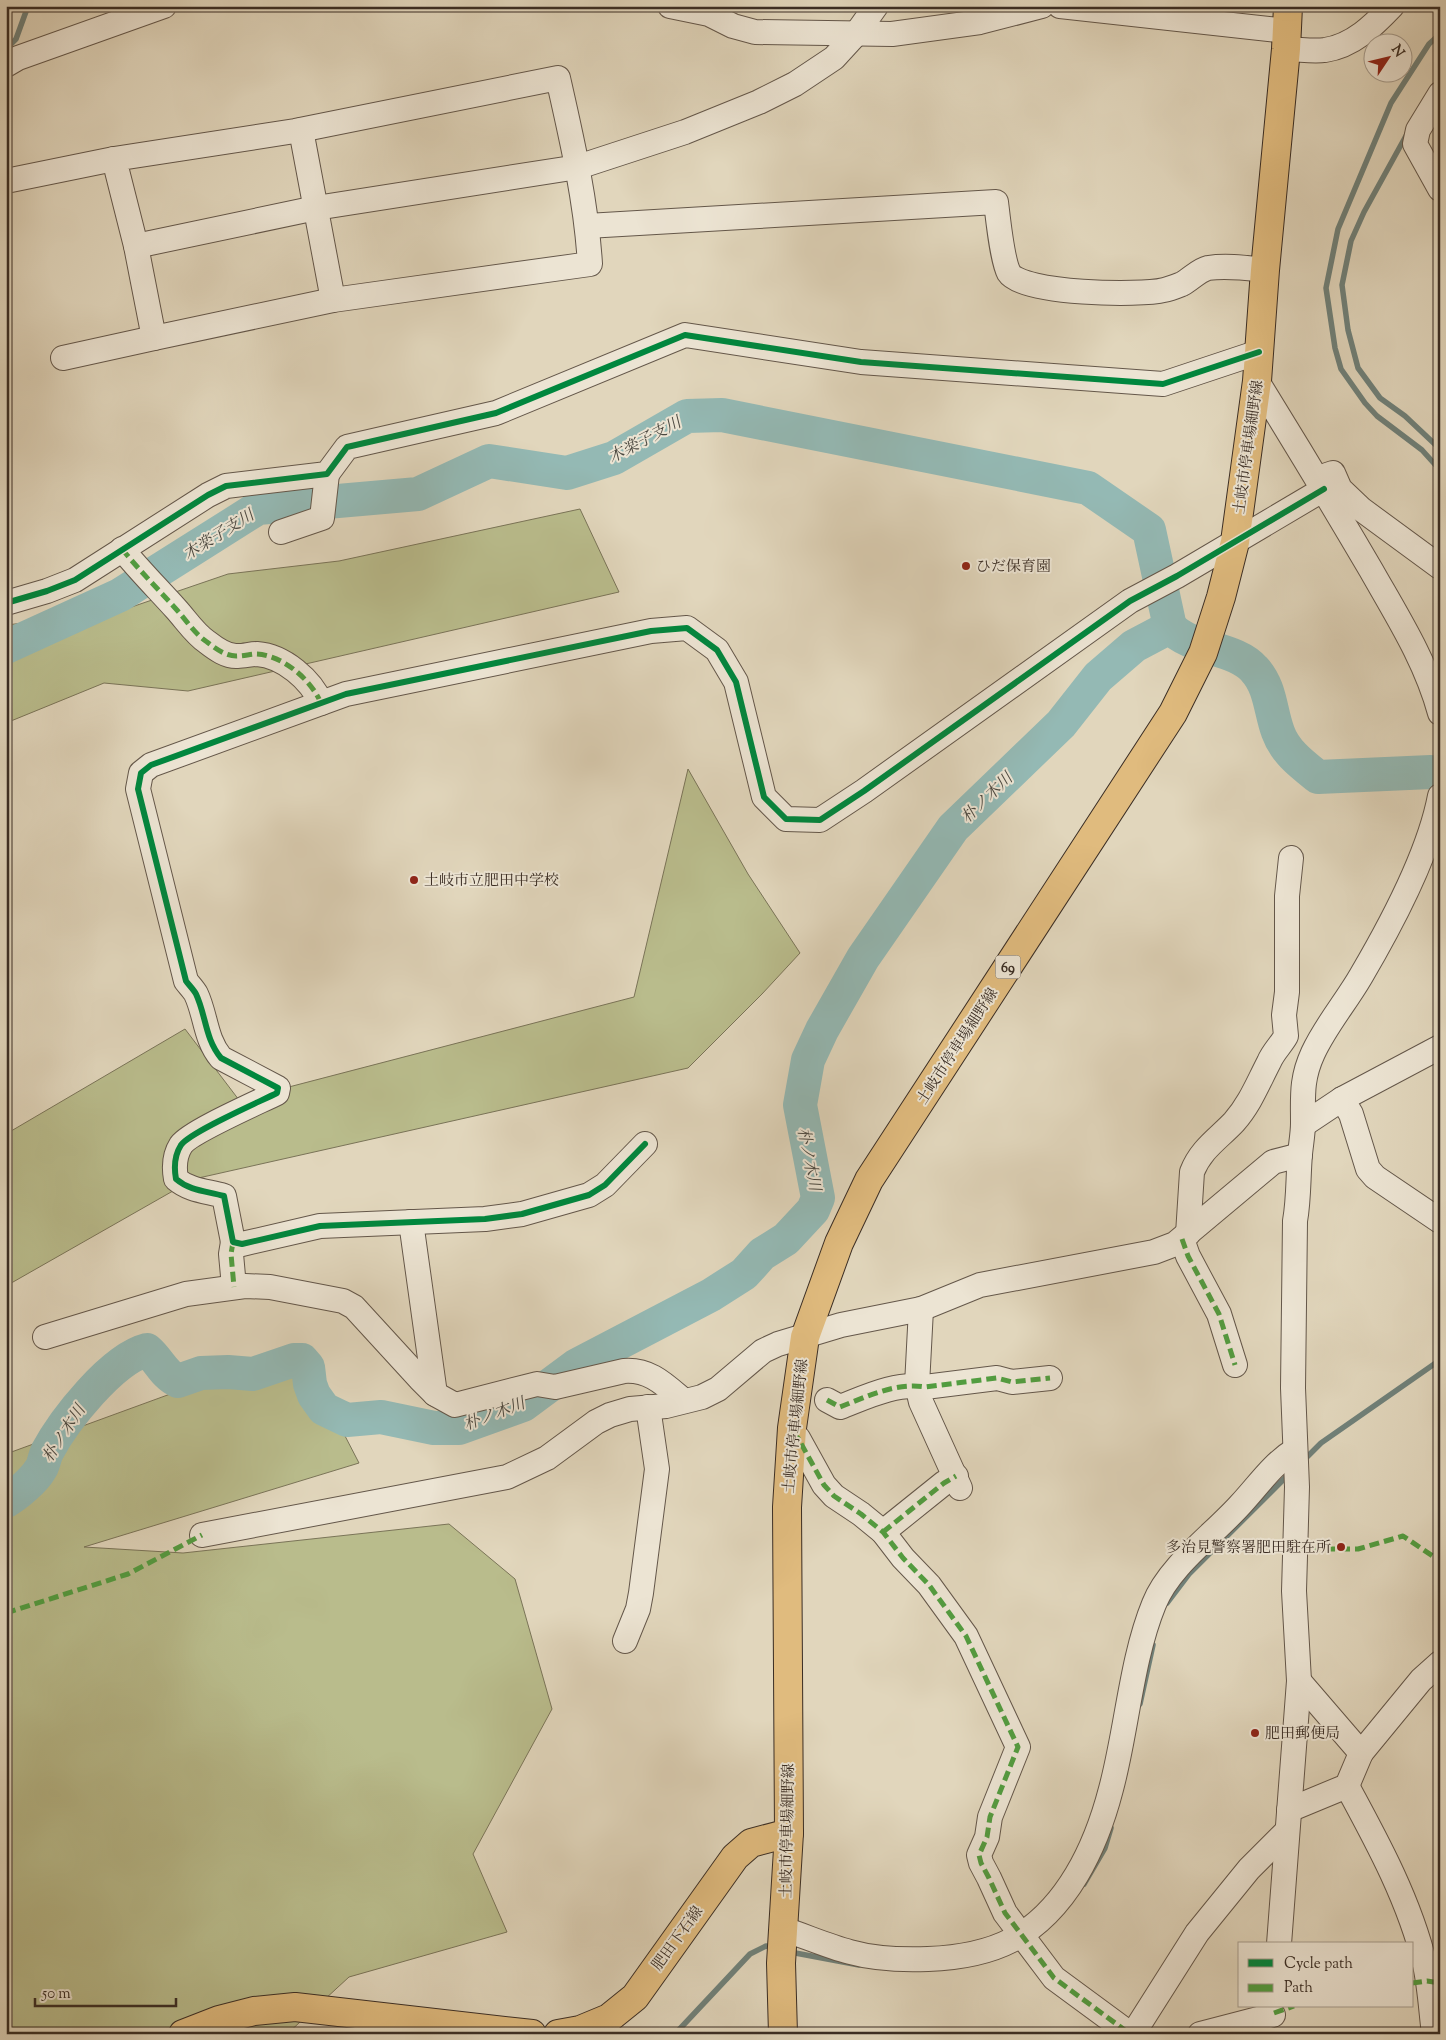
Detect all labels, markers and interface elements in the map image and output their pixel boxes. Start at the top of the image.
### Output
north arrow [1364,32,1414,82]
text: N [1386,41,1408,62]
street label: 土岐市停車場細野線 [1230,379,1269,516]
water label: 木楽子支川 [604,411,688,470]
water label: 木楽子支川 [179,504,261,567]
place label: ひだ保育園 [976,557,1051,578]
marker: ひだ保育園 [960,560,972,572]
water label: 朴ノ木川 [957,767,1020,829]
place label: 土岐市立肥田中学校 [424,871,559,892]
marker: 土岐市立肥田中学校 [408,874,420,886]
road number: 69 [996,956,1020,979]
street label: 土岐市停車場細野線 [913,984,1004,1109]
water label: 朴ノ木川 [790,1126,825,1195]
street label: 土岐市停車場細野線 [779,1358,814,1494]
water label: 朴ノ木川 [461,1392,531,1438]
water label: 朴ノ木川 [38,1400,93,1467]
place label: 多治見警察署肥田駐在所 [1166,1538,1331,1559]
marker: 多治見警察署肥田駐在所 [1335,1541,1347,1553]
place label: 肥田郵便局 [1265,1724,1340,1745]
marker: 肥田郵便局 [1249,1727,1261,1739]
street label: 土岐市停車場細野線 [777,1763,800,1899]
street label: 肥田下石線 [648,1902,709,1975]
legend [1238,1942,1414,2008]
text: Cycle path [1284,1954,1353,1975]
scale bar [35,1975,176,2007]
text: Path [1284,1978,1313,1999]
text: 50 m [41,1984,71,2005]

